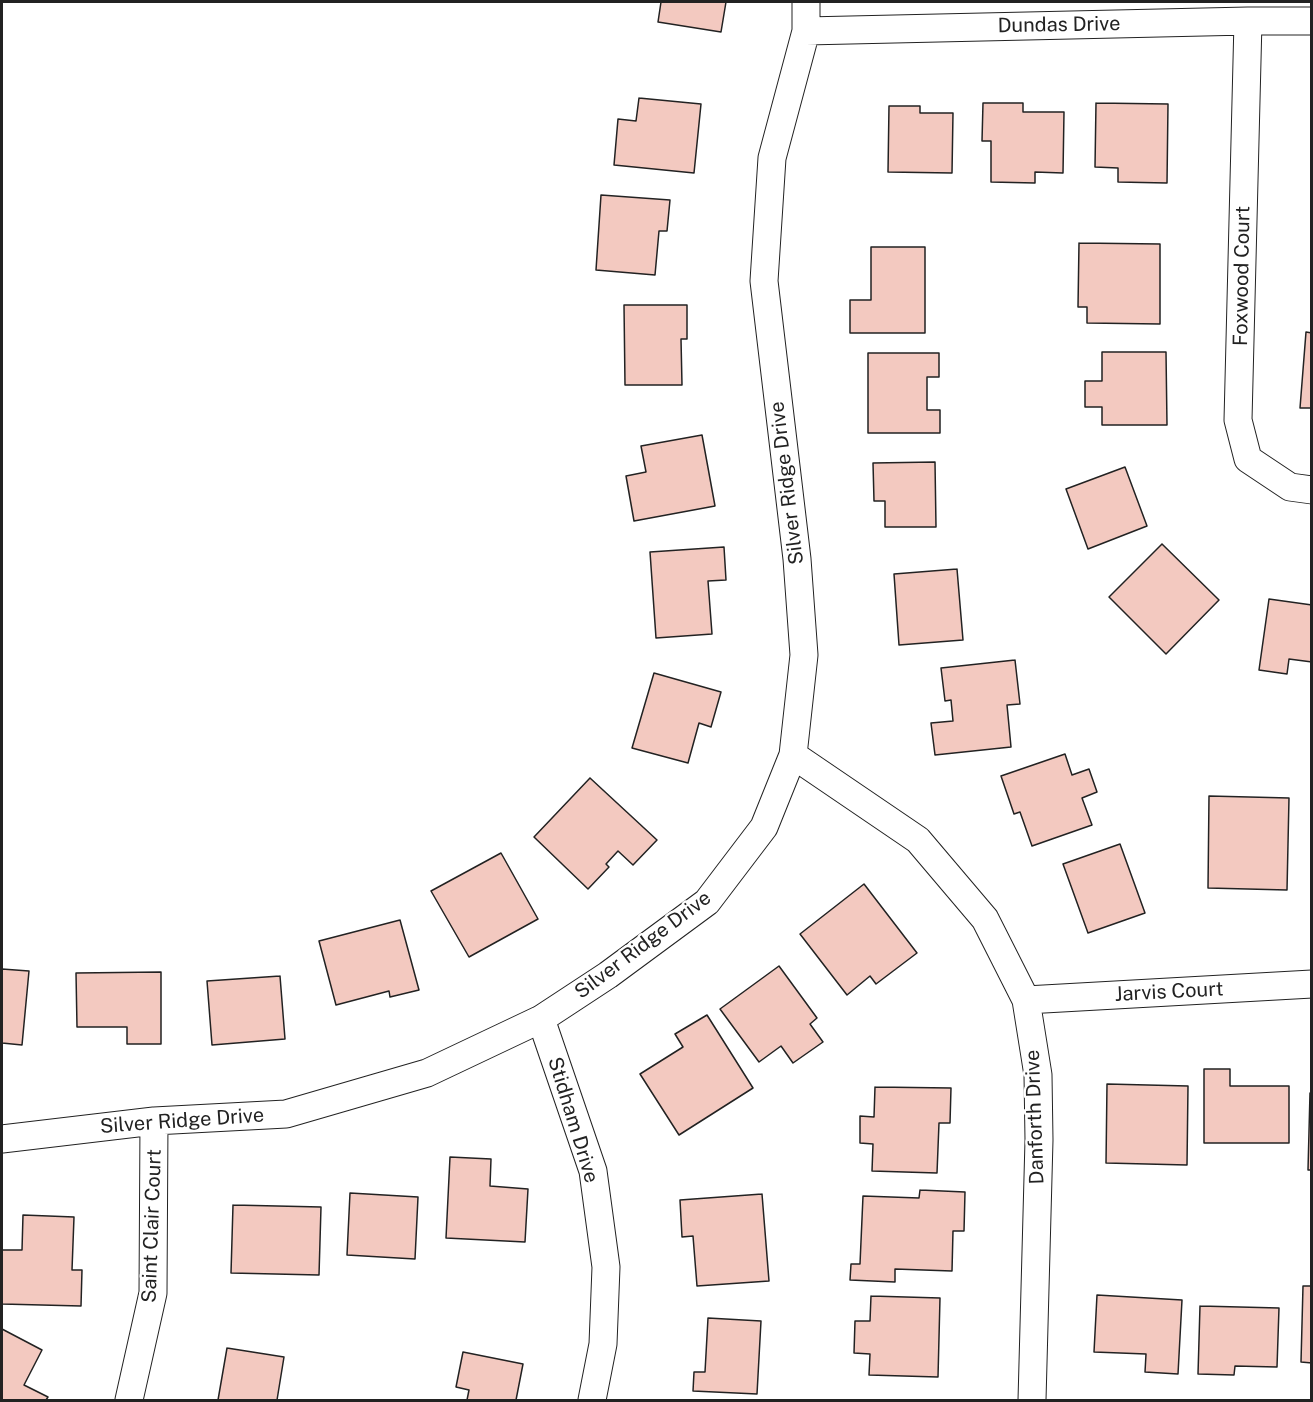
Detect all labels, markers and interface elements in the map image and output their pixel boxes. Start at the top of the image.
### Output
street label: Dundas Drive [997,12,1121,38]
street label: Foxwood Court [1229,206,1255,346]
street label: Silver Ridge Drive [765,400,809,566]
street label: Silver Ridge Drive [570,886,716,1004]
street label: Jarvis Court [1114,977,1224,1007]
street label: Danforth Drive [1021,1049,1049,1185]
street label: Stidham Drive [542,1054,604,1186]
street label: Silver Ridge Drive [99,1103,265,1139]
street label: Saint Clair Court [137,1149,167,1303]

